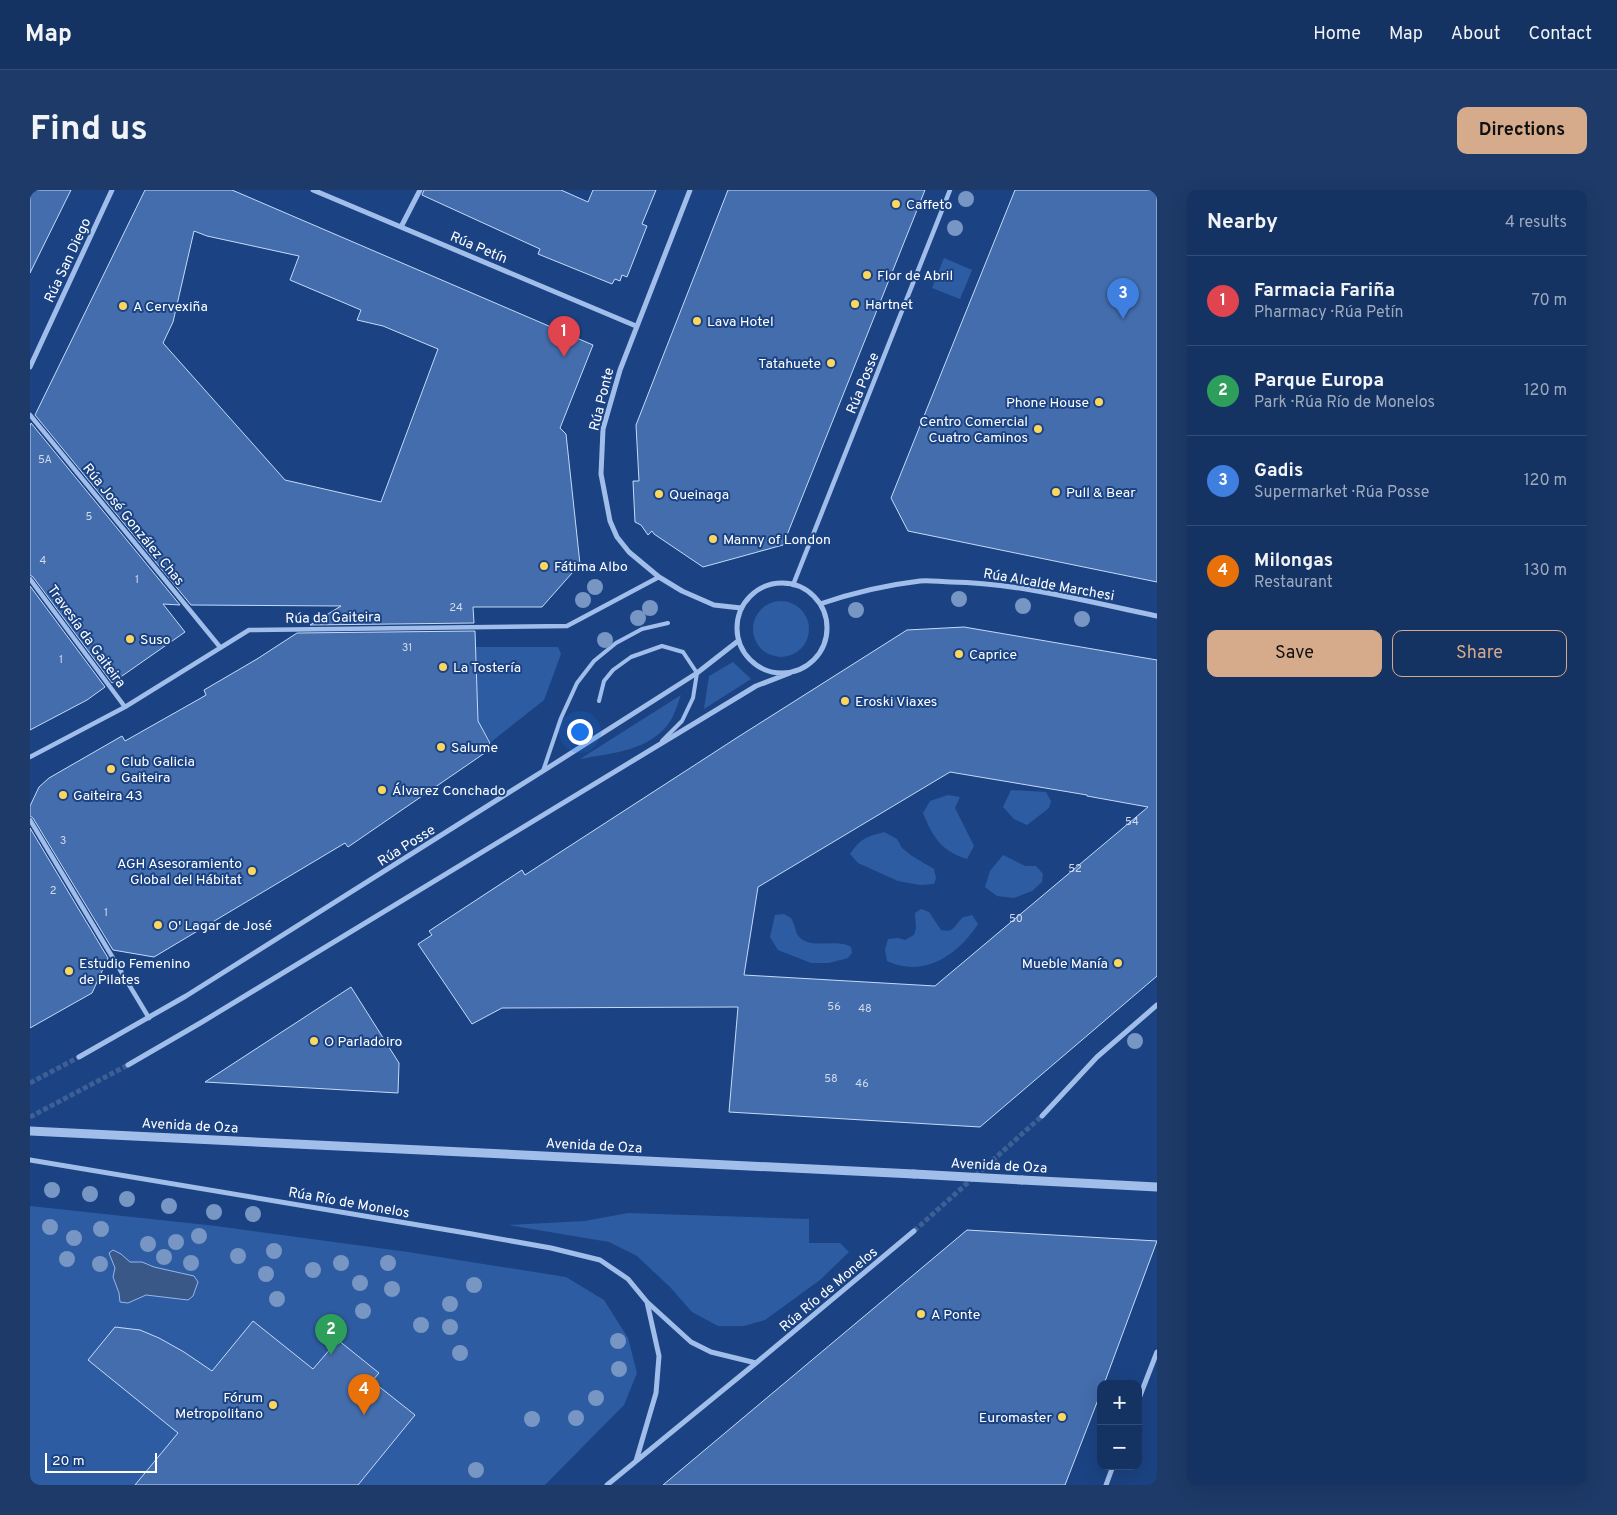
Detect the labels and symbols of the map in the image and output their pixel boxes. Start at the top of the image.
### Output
place label: Caffeto [906,197,952,214]
marker: Caffeto [890,198,902,210]
street label: Rúa San Diego [41,216,95,306]
street label: Rúa Petín [447,229,510,268]
place label: Flor de Abril [877,268,953,285]
marker: Flor de Abril [861,269,873,281]
pin: 3 [1107,278,1139,319]
place label: Hartnet [865,297,913,314]
marker: Hartnet [849,298,861,310]
place label: A Cervexiña [133,299,208,316]
marker: A Cervexiña [117,300,129,312]
place label: Lava Hotel [707,314,774,331]
marker: Lava Hotel [691,315,703,327]
pin: 1 [548,316,580,357]
street label: Rúa Posse [843,350,883,417]
place label: Tatahuete [758,356,821,373]
marker: Tatahuete [825,357,837,369]
street label: Rúa Ponte [586,366,619,433]
place label: Phone House [1006,395,1089,412]
marker: Phone House [1093,396,1105,408]
place label: Centro Comercial Cuatro Caminos [919,414,1028,447]
marker: Centro Comercial Cuatro Caminos [1032,423,1044,435]
house number: 5A [38,453,52,467]
street label: Rúa José González Chas [78,460,187,589]
place label: Pull & Bear [1066,485,1136,502]
marker: Pull & Bear [1050,486,1062,498]
place label: Queinaga [669,487,729,504]
marker: Queinaga [653,488,665,500]
house number: 5 [86,510,93,524]
place label: Manny of London [723,532,831,549]
marker: Manny of London [707,533,719,545]
house number: 4 [40,554,47,568]
place label: Fátima Albo [554,559,628,576]
marker: Fátima Albo [538,560,550,572]
street label: Rúa Alcalde Marchesi [982,566,1116,605]
house number: 1 [135,573,139,587]
street label: Travesía da Gaiteira [43,582,129,691]
house number: 24 [449,601,463,615]
street label: Rúa da Gaiteira [285,609,381,628]
place label: Suso [140,632,171,649]
marker: Suso [124,633,136,645]
house number: 31 [402,641,412,655]
place label: Caprice [969,647,1017,664]
marker: Caprice [953,648,965,660]
house number: 1 [59,653,63,667]
place label: La Tostería [453,660,521,677]
marker: La Tostería [437,661,449,673]
place label: Eroski Viaxes [855,694,937,711]
marker: Eroski Viaxes [839,695,851,707]
your location [567,719,593,745]
place label: Salume [451,740,498,757]
marker: Salume [435,741,447,753]
place label: Club Galicia Gaiteira [121,754,195,787]
marker: Club Galicia Gaiteira [105,763,117,775]
place label: Álvarez Conchado [392,782,506,800]
marker: Álvarez Conchado [376,784,388,796]
place label: Gaiteira 43 [73,788,143,805]
marker: Gaiteira 43 [57,789,69,801]
house number: 54 [1125,815,1139,829]
street label: Rúa Posse [375,822,439,871]
house number: 3 [60,834,66,848]
place label: AGH Asesoramiento Global del Hábitat [117,856,242,889]
house number: 52 [1068,862,1082,876]
marker: AGH Asesoramiento Global del Hábitat [246,865,258,877]
house number: 2 [50,884,56,898]
house number: 1 [104,906,108,920]
house number: 50 [1009,912,1023,926]
place label: O' Lagar de José [168,918,272,935]
marker: O' Lagar de José [152,919,164,931]
place label: Estudio Femenino de Pilates [79,956,191,989]
place label: Mueble Manía [1022,956,1108,973]
marker: Mueble Manía [1112,957,1124,969]
marker: Estudio Femenino de Pilates [63,965,75,977]
house number: 56 [827,1000,841,1014]
house number: 48 [858,1002,872,1016]
place label: O Parladoiro [324,1034,403,1051]
marker: O Parladoiro [308,1035,320,1047]
house number: 58 [824,1072,838,1086]
house number: 46 [855,1077,869,1091]
street label: Avenida de Oza [141,1115,239,1138]
street label: Avenida de Oza [545,1135,643,1158]
street label: Avenida de Oza [950,1155,1048,1178]
street label: Rúa Río de Monelos [287,1184,411,1223]
street label: Rúa Río de Monelos [776,1244,881,1336]
place label: A Ponte [931,1307,980,1324]
marker: A Ponte [915,1308,927,1320]
pin: 2 [315,1314,347,1355]
pin: 4 [348,1374,380,1415]
place label: Fórum Metropolitano [175,1390,263,1423]
marker: Fórum Metropolitano [267,1399,279,1411]
place label: Euromaster [979,1410,1053,1427]
marker: Euromaster [1056,1411,1068,1423]
scale bar [45,1450,158,1473]

